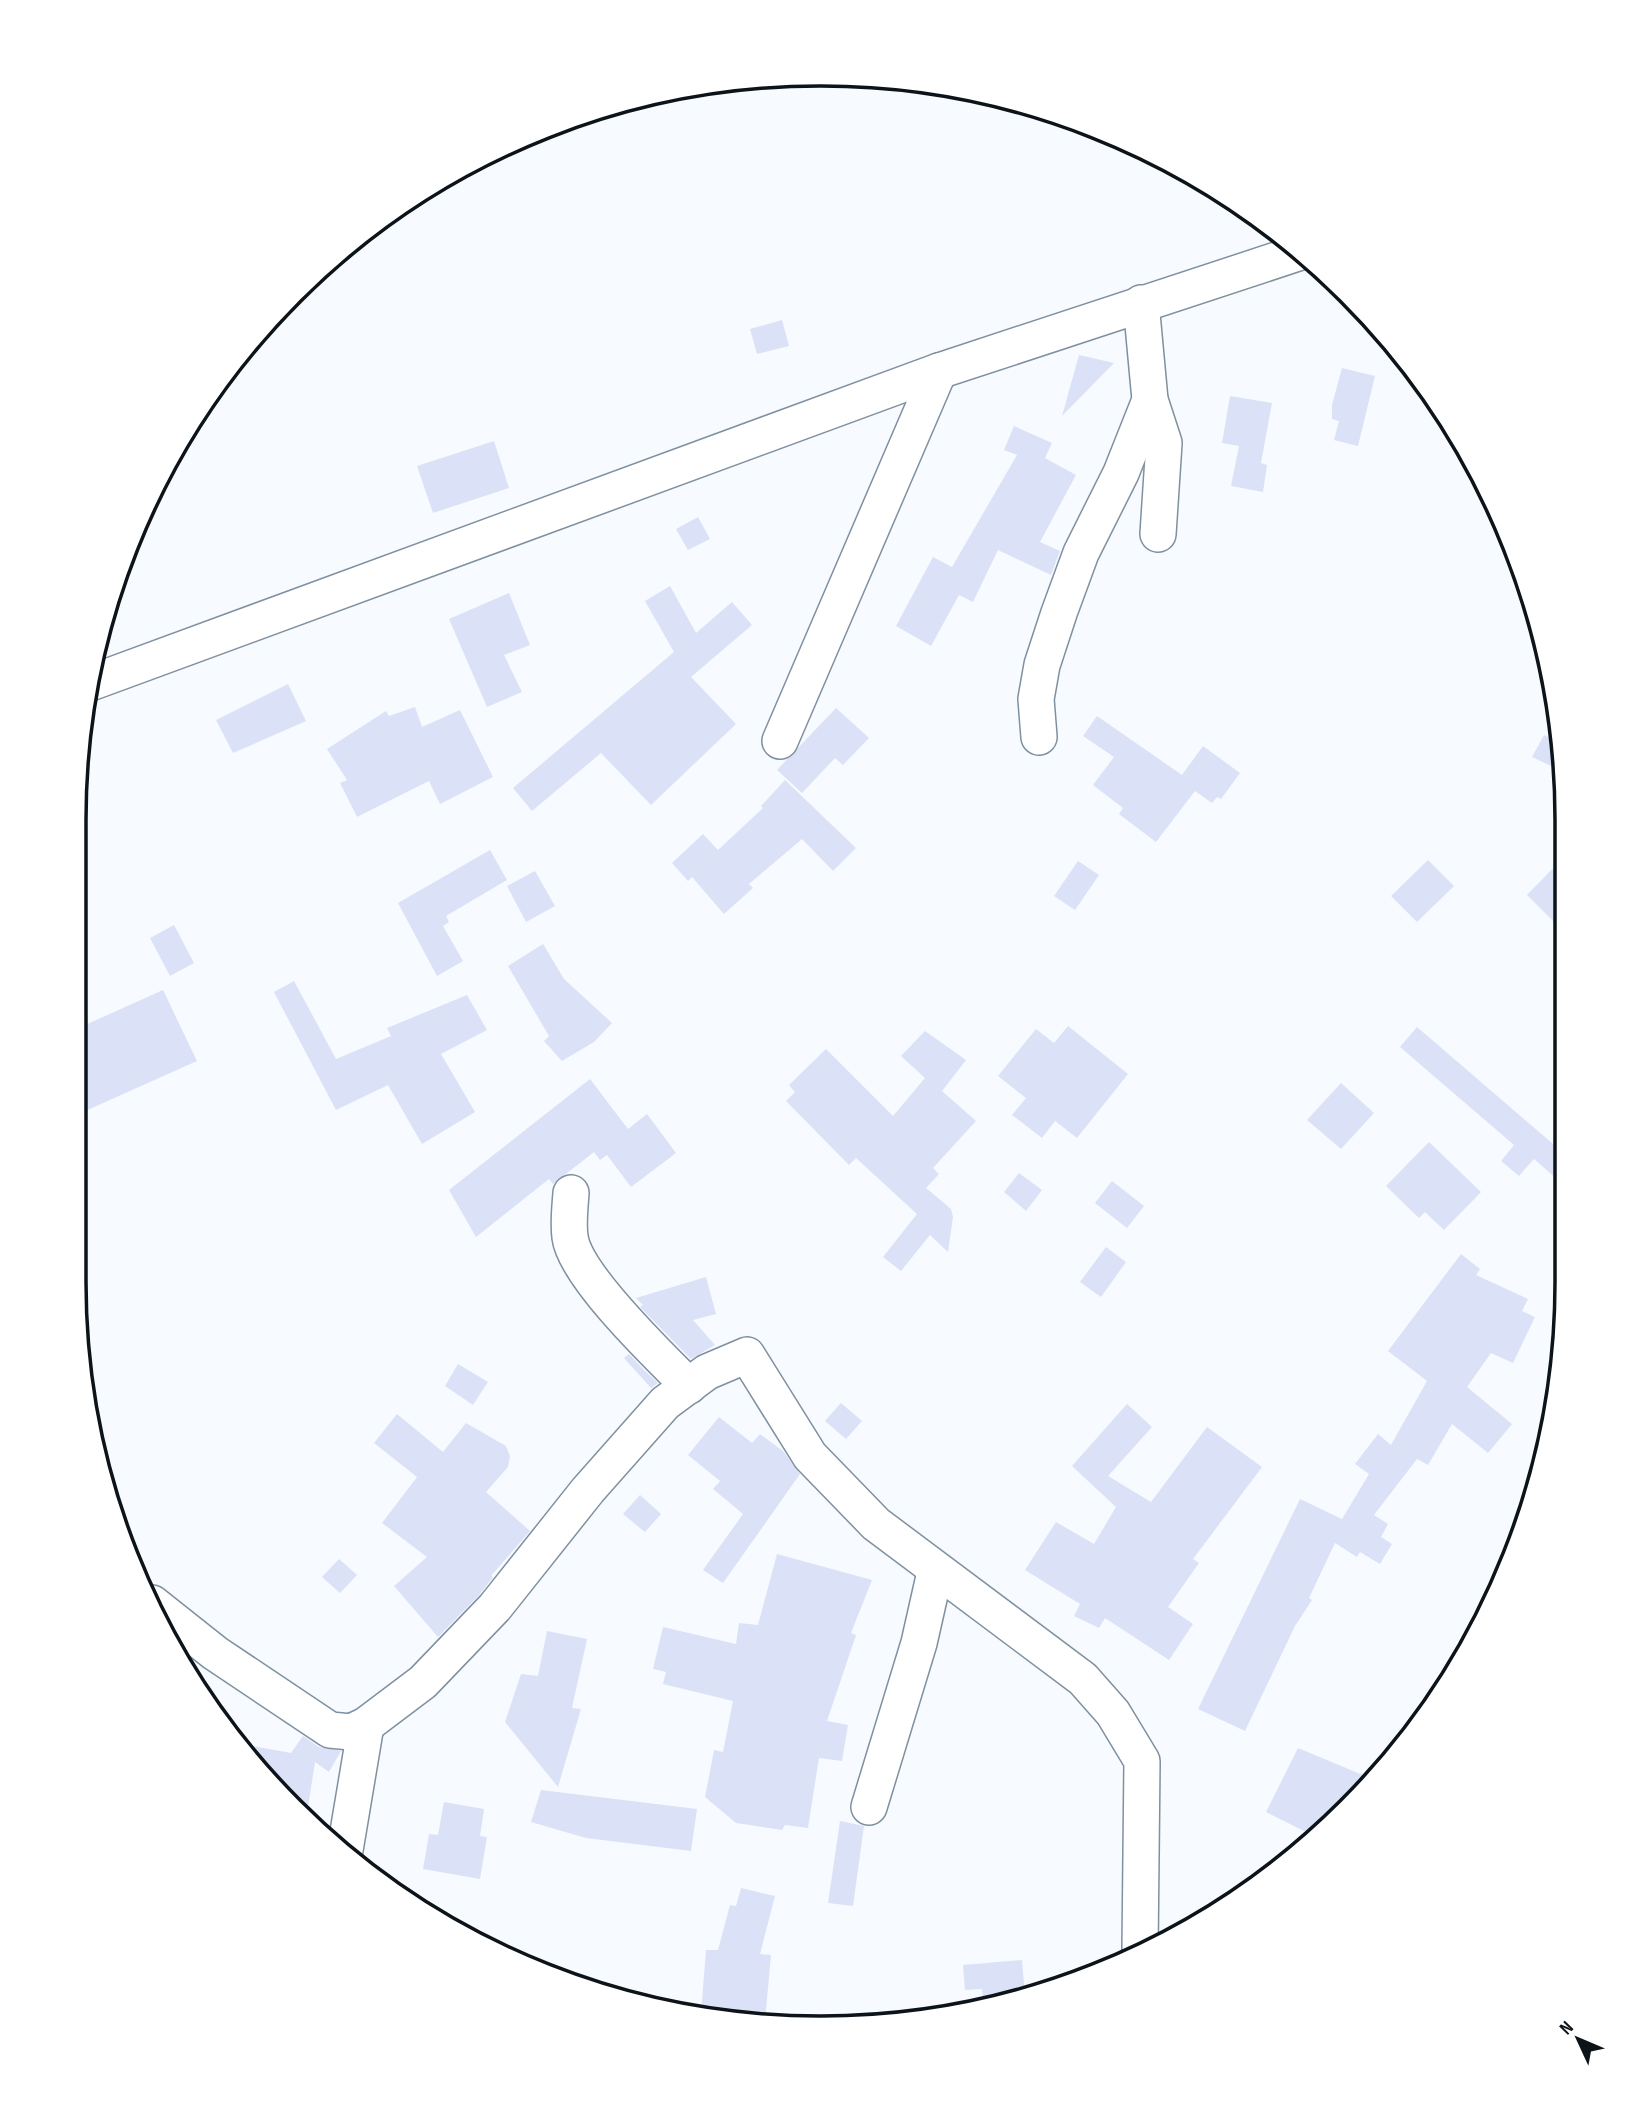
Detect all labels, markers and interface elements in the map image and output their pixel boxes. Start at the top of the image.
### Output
north arrow [1543,2004,1613,2074]
text: N [1555,2017,1579,2040]

